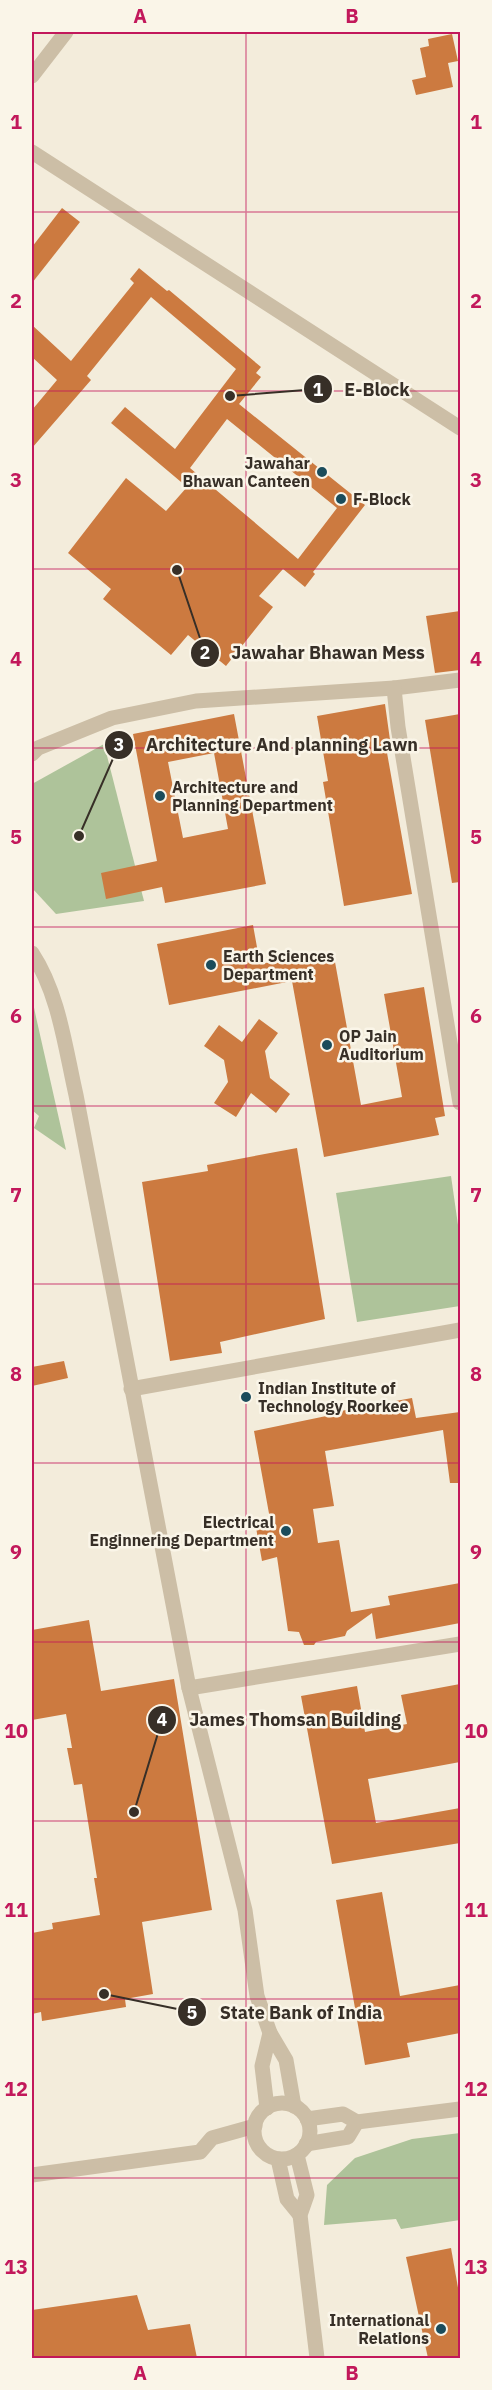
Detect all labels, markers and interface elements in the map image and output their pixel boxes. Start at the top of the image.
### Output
text: A [133,2,147,29]
text: B [345,2,359,29]
text: 1 [10,108,22,135]
text: 1 [470,108,482,135]
text: 2 [10,287,22,314]
text: 2 [470,287,482,314]
callout: E-Block [303,371,422,407]
text: 1 [313,378,324,401]
text: E-Block [344,378,410,401]
place label: Jawahar Bhawan Canteen [182,453,311,491]
marker: Jawahar Bhawan Canteen [315,465,329,479]
text: 3 [10,466,22,493]
text: 3 [470,466,482,493]
place label: F-Block [353,489,412,509]
marker: F-Block [334,492,348,506]
callout: Jawahar Bhawan Mess [190,635,437,671]
text: 2 [200,641,210,664]
text: Jawahar Bhawan Mess [231,641,425,664]
text: 4 [10,645,22,672]
text: 4 [470,645,482,672]
callout: Architecture And planning Lawn [104,727,430,763]
text: 3 [114,733,124,756]
text: Architecture And planning Lawn [146,733,418,756]
place label: Architecture and Planning Department [172,777,333,815]
marker: Architecture and Planning Department [153,789,167,803]
text: 5 [10,823,22,850]
text: 5 [470,823,482,850]
place label: Earth Sciences Department [223,946,334,984]
marker: Earth Sciences Department [204,958,218,972]
text: 6 [10,1002,22,1029]
text: 6 [470,1002,482,1029]
place label: OP Jain Auditorium [339,1026,424,1064]
marker: OP Jain Auditorium [320,1038,334,1052]
text: 7 [10,1181,22,1208]
text: 7 [470,1181,482,1208]
text: 8 [10,1360,22,1387]
text: 8 [470,1360,482,1387]
place label: Indian Institute of Technology Roorkee [258,1378,409,1416]
marker: Indian Institute of Technology Roorkee [239,1390,253,1404]
place label: Electrical Enginnering Department [90,1512,274,1550]
marker: Electrical Enginnering Department [279,1524,293,1538]
text: 9 [10,1538,22,1565]
text: 9 [470,1538,482,1565]
callout: James Thomsan Building [147,1702,412,1738]
text: 4 [157,1708,168,1731]
text: James Thomsan Building [189,1708,401,1731]
text: 10 [4,1717,28,1744]
text: 10 [464,1717,488,1744]
text: 11 [4,1896,28,1923]
text: 11 [464,1896,488,1923]
callout: State Bank of India [177,1994,394,2030]
text: 5 [187,2001,198,2024]
text: State Bank of India [220,2001,382,2024]
text: 12 [4,2075,28,2102]
text: 12 [464,2075,488,2102]
text: 13 [4,2253,28,2280]
text: 13 [464,2253,488,2280]
place label: International Relations [329,2310,429,2348]
marker: International Relations [434,2322,448,2336]
text: A [133,2359,147,2386]
text: B [345,2359,359,2386]

